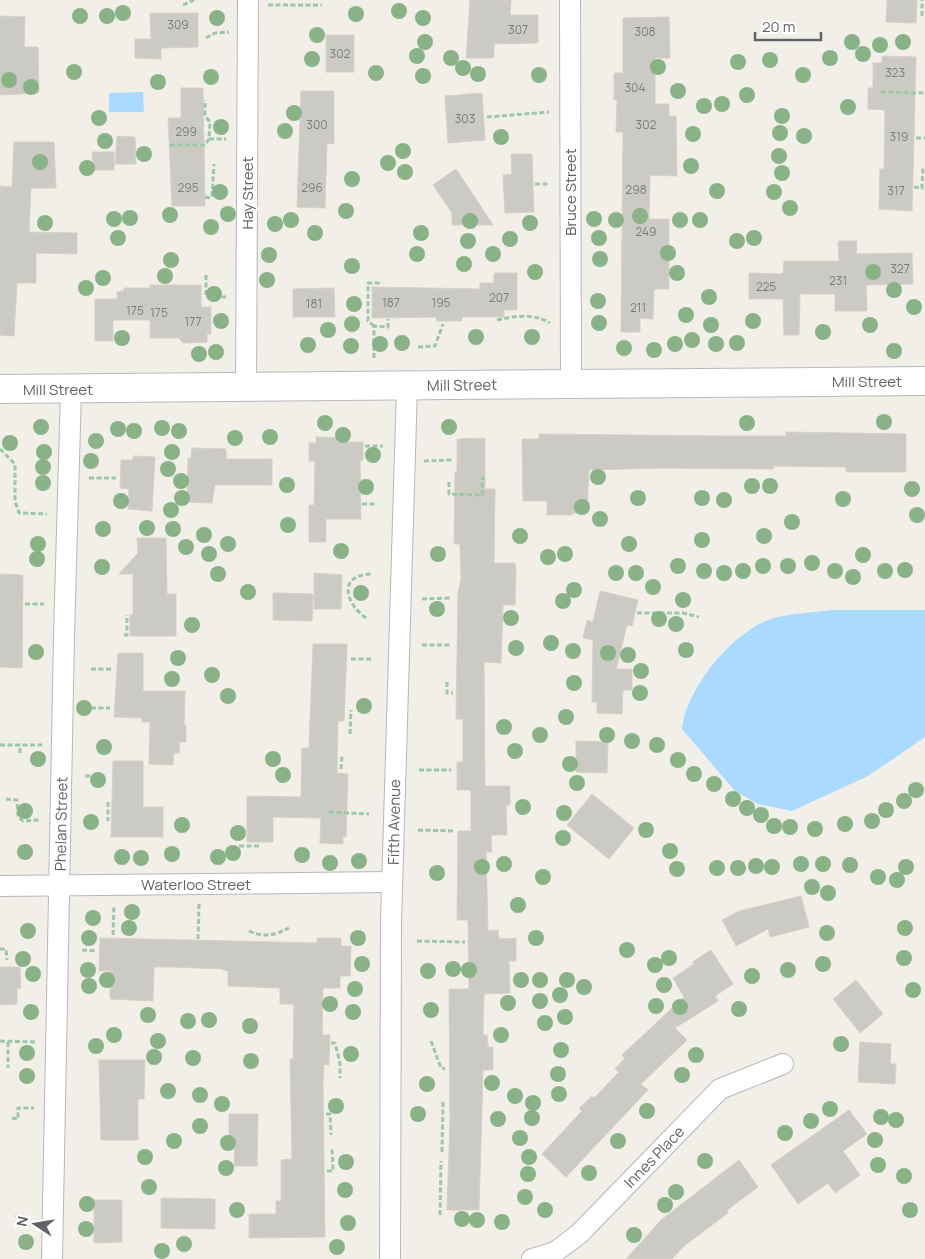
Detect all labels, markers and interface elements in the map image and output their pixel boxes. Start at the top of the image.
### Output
scale bar [755,10,821,42]
house number: 309 [167,16,189,33]
text: 20 m [762,16,795,37]
house number: 307 [508,21,528,38]
house number: 308 [635,23,655,40]
house number: 302 [330,45,351,62]
house number: 323 [885,64,905,81]
house number: 304 [624,79,646,96]
house number: 303 [455,110,475,127]
house number: 300 [306,116,328,133]
house number: 302 [636,116,657,133]
house number: 299 [175,123,197,140]
house number: 319 [890,128,908,145]
street label: Bruce Street [560,148,581,236]
street label: Hay Street [237,156,258,230]
house number: 295 [177,179,199,196]
house number: 296 [301,179,323,196]
house number: 298 [625,181,647,198]
house number: 317 [887,182,905,199]
house number: 249 [635,223,657,240]
house number: 327 [890,260,910,277]
house number: 231 [829,272,847,289]
house number: 225 [756,278,776,295]
house number: 207 [489,289,509,306]
house number: 187 [382,294,400,311]
house number: 195 [431,294,451,311]
house number: 181 [306,295,322,312]
house number: 211 [630,299,646,316]
house number: 175 [126,302,144,319]
house number: 175 [150,304,168,321]
house number: 177 [184,313,202,330]
street label: Mill Street [832,371,902,392]
street label: Mill Street [427,374,497,396]
street label: Mill Street [23,379,93,400]
street label: Phelan Street [50,777,72,871]
street label: Fifth Avenue [383,779,405,865]
street label: Waterloo Street [141,874,251,895]
street label: Innes Place [619,1121,689,1193]
north arrow [10,1199,60,1249]
text: N [11,1214,32,1228]

